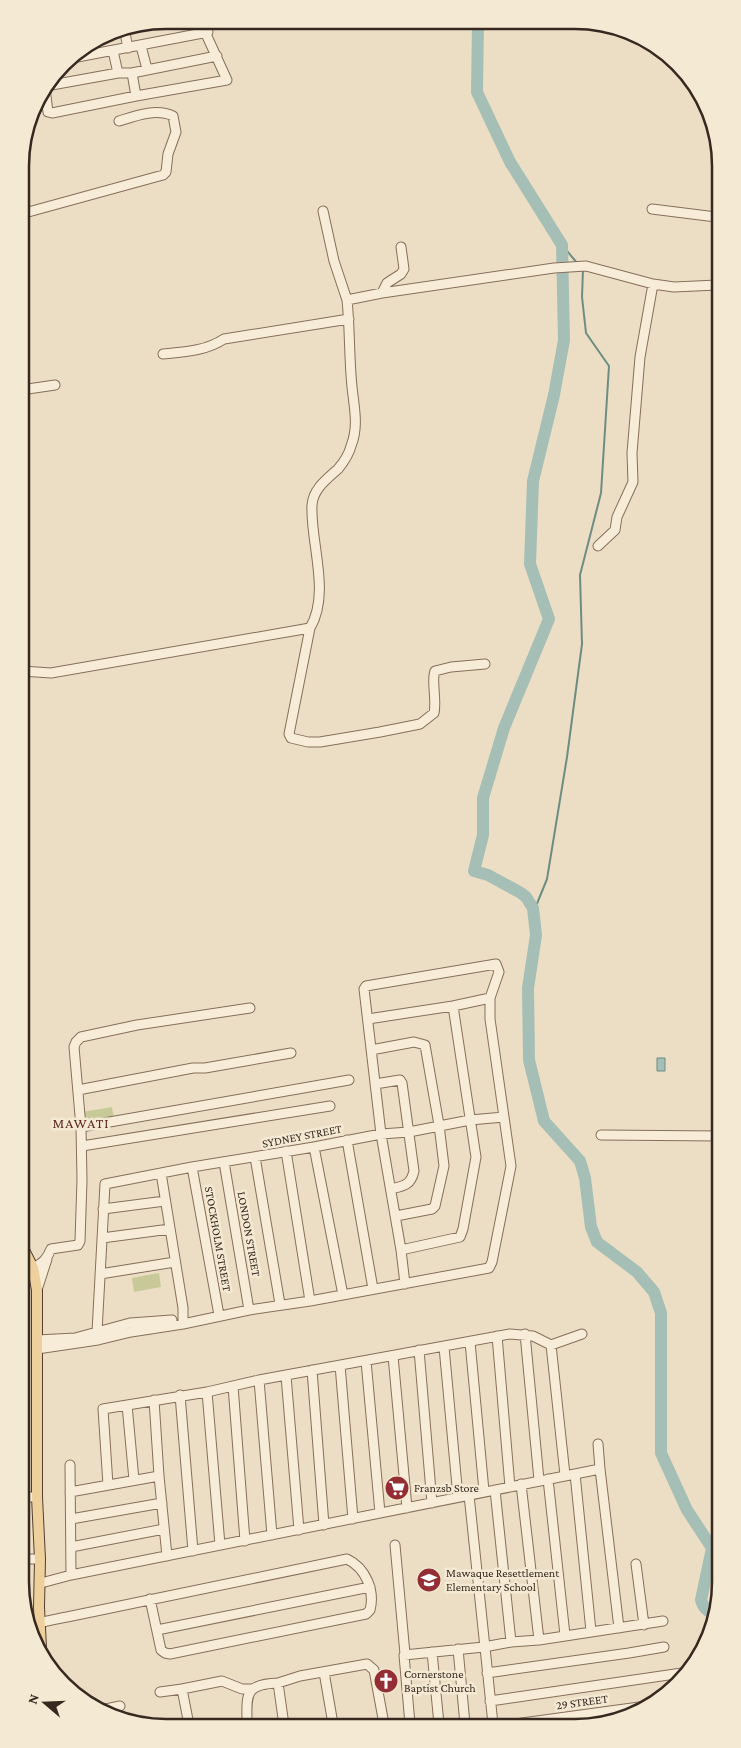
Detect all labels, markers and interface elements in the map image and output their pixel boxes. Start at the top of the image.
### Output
district label: MAWATI [53,1115,109,1131]
street label: SYDNEY STREET [261,1121,343,1151]
street label: STOCKHOLM STREET [202,1185,234,1293]
street label: LONDON STREET [235,1190,263,1278]
supermarket icon: Franzsb Store [384,1475,410,1501]
place label: Franzsb Store [414,1481,479,1495]
place label: Mawaque Resettlement Elementary School [446,1566,560,1594]
school or university icon: Mawaque Resettlement Elementary School [416,1567,442,1593]
place label: Cornerstone Baptist Church [404,1667,476,1695]
church icon: Cornerstone Baptist Church [373,1668,399,1694]
north arrow [20,1678,70,1728]
text: N [24,1691,42,1706]
street label: 29 STREET [555,1691,609,1713]

